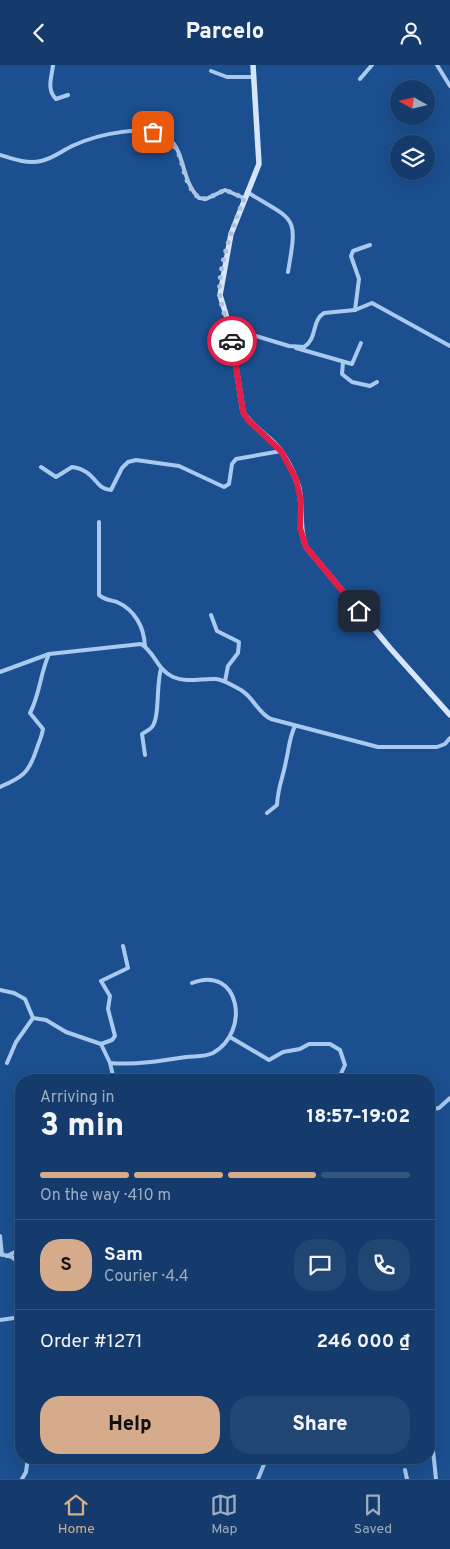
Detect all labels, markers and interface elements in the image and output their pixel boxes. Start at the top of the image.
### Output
icon: back [25,19,53,47]
text: Parcelo [186,19,264,46]
icon: person [397,19,425,47]
north arrow [390,80,435,125]
map controls [390,80,435,180]
pin [132,111,174,153]
icon: bag [139,118,167,146]
button: layers [390,135,435,180]
courier [207,316,257,366]
icon: car [218,327,246,355]
pin [338,590,380,632]
icon: home [345,597,373,625]
text: Arriving in [40,1088,115,1108]
text: 18:57–19:02 [307,1105,410,1129]
text: 3 min [40,1107,124,1147]
text: On the way · 410 m [40,1186,171,1206]
button: chat [294,1239,346,1291]
button: phone [358,1239,410,1291]
text: Sam [104,1243,143,1267]
text: S [60,1253,72,1277]
text: Courier · 4.4 [104,1267,189,1287]
text: Order #1271 [40,1330,143,1354]
text: 246 000 ₫ [316,1330,410,1354]
button: Help [40,1396,220,1454]
button: Share [230,1396,410,1454]
tab: Home [58,1491,95,1538]
tab: Map [210,1491,238,1538]
tab: Saved [354,1491,392,1538]

